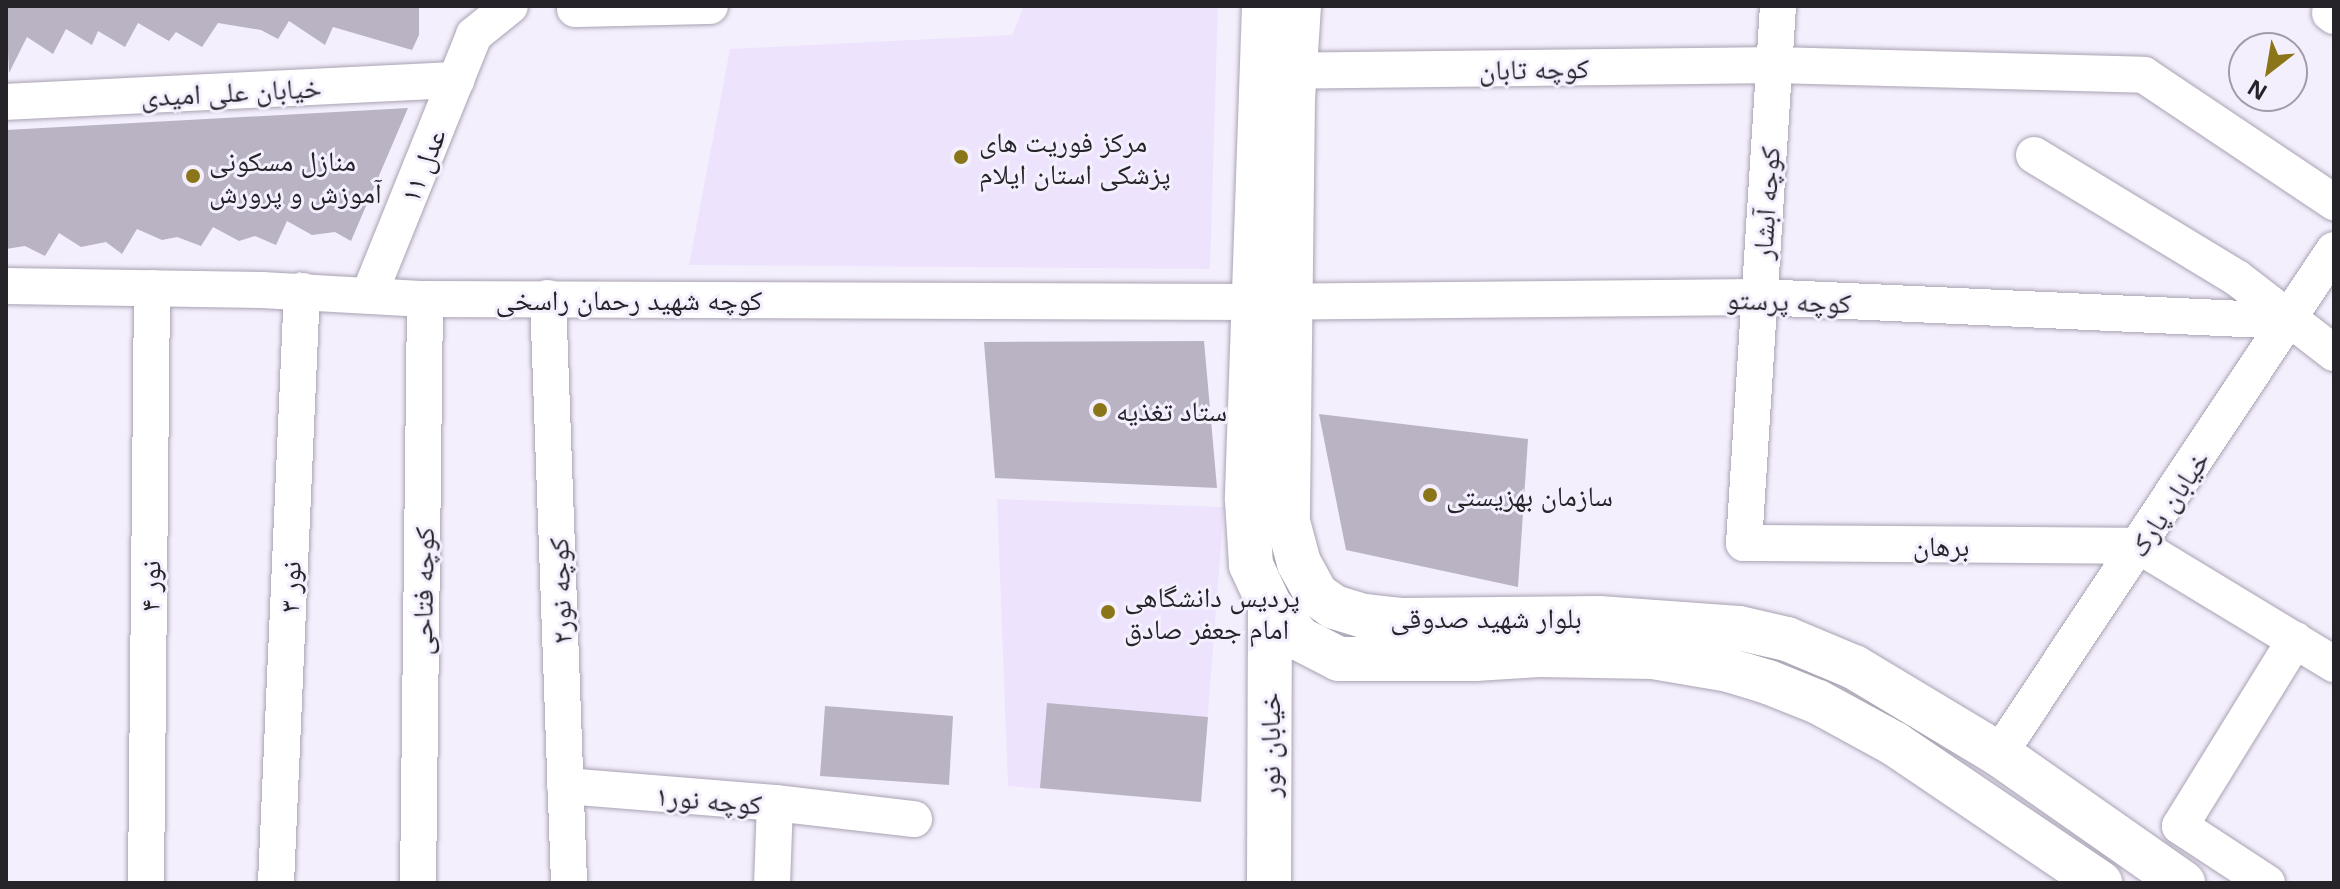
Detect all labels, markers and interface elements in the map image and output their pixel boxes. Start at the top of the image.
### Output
north arrow [2228,32,2308,112]
street label: کوچه تابان [1479,50,1589,86]
street label: خیابان علی امیدی [140,69,322,113]
text: N [2241,73,2272,108]
street label: عدل ۱۱ [392,123,452,207]
place label: مرکز فوریت های پزشکی استان ایلام [979,124,1171,190]
place label: منازل مسکونی آموزش و پرورش [209,143,382,209]
street label: کوچه آبشار [1744,145,1786,261]
marker: مرکز فوریت های پزشکی استان ایلام [950,146,972,168]
marker: منازل مسکونی آموزش و پرورش [184,167,202,185]
street label: کوچه پرستو [1726,281,1852,319]
street label: کوچه شهید رحمان راسخی [496,282,762,316]
place label: ستاد تغذیه [1116,393,1227,427]
marker: ستاد تغذیه [1091,401,1109,419]
street label: خیابان پارک [2120,443,2216,563]
place label: سازمان بهزیستی [1446,478,1613,512]
marker: سازمان بهزیستی [1421,486,1439,504]
street label: کوچه فتاحی [404,526,440,656]
street label: برهان [1913,528,1969,562]
street label: کوچه نور۲ [540,537,578,645]
street label: نور ۴ [132,560,166,612]
street label: نور ۳ [271,561,307,613]
place label: پردیس دانشگاهی امام جعفر صادق [1124,579,1300,645]
street label: بلوار شهید صدوقی [1390,600,1582,634]
marker: پردیس دانشگاهی امام جعفر صادق [1099,603,1117,621]
street label: خیابان نور [1252,692,1286,798]
street label: کوچه نور۱ [654,778,764,820]

